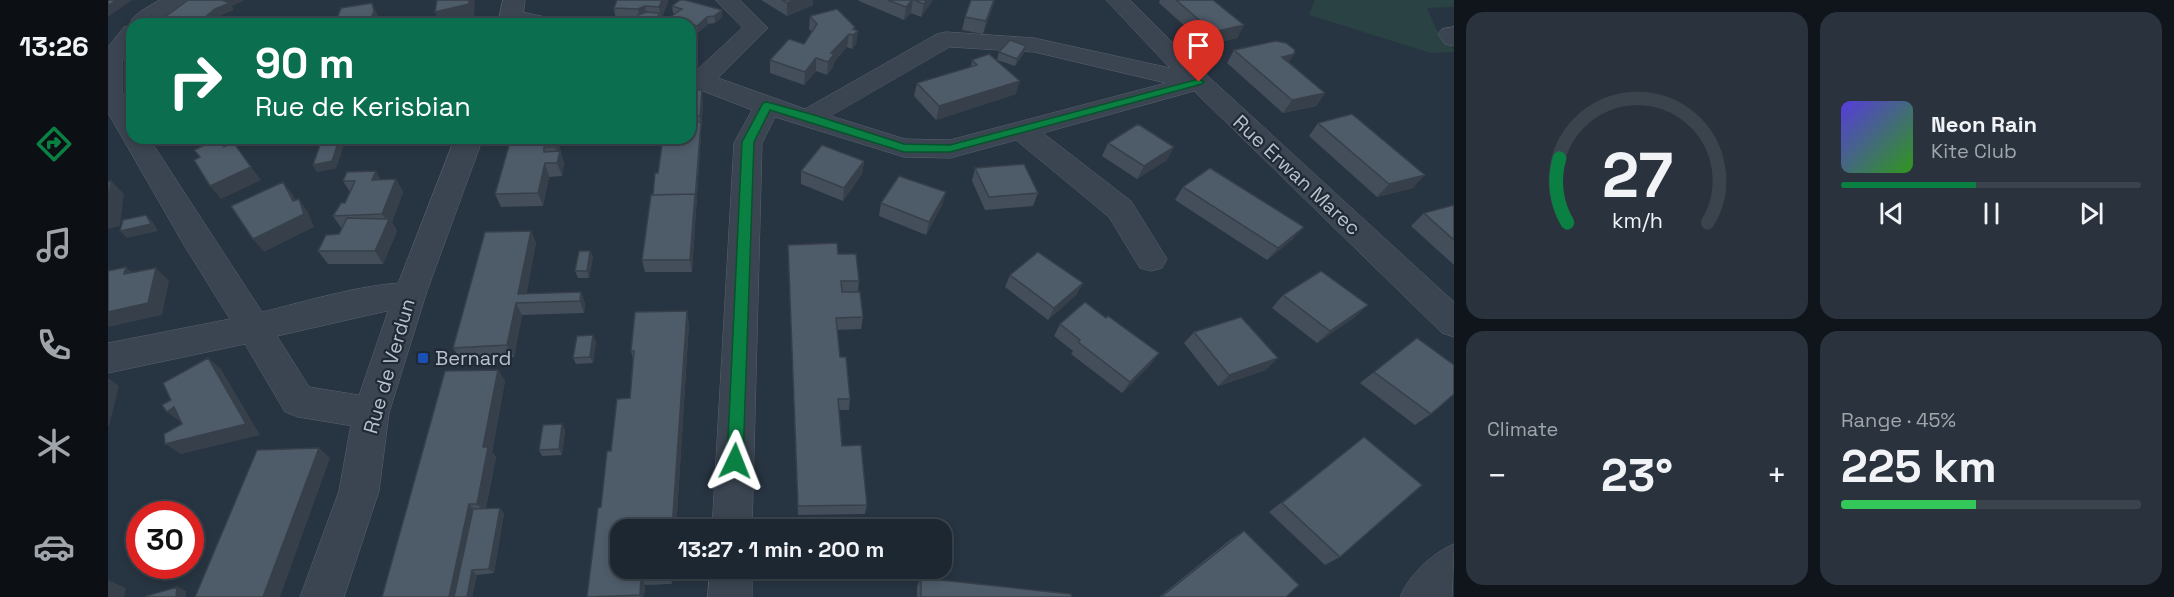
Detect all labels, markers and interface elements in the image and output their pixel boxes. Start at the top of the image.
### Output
pin [1173,20,1224,82]
text: 13:26 [19,29,89,64]
icon: arrive [1182,29,1215,62]
text: 90 m [255,37,355,90]
icon: right [156,42,234,120]
text: Rue de Kerisbian [255,89,471,124]
street label: Rue Erwan Marec [1228,109,1366,241]
text: Neon Rain [1931,110,2037,138]
icon: directions [33,123,75,165]
text: 27 [1601,136,1673,215]
text: Kite Club [1931,138,2017,164]
icon: previous [1875,197,1908,230]
icon: pause [1975,197,2008,230]
icon: next [2075,197,2108,230]
text: km/h [1611,207,1663,234]
icon: music [33,224,75,266]
street label: Rue de Verdun [357,295,421,437]
icon: phone [33,324,75,366]
place label: Bernard [435,345,511,371]
marker: Bernard [416,351,430,365]
text: Range · 45% [1841,407,1956,433]
text: Climate [1487,416,1558,442]
icon: climate [33,425,75,467]
position arrow [703,429,767,493]
text: 225 km [1841,438,1997,495]
text: 23° [1601,447,1673,504]
text: − [1487,455,1507,497]
text: + [1767,455,1787,497]
speed limit sign: 30 [126,501,204,579]
icon: car [33,526,75,568]
text: 13:27 · 1 min · 200 m [678,535,884,563]

